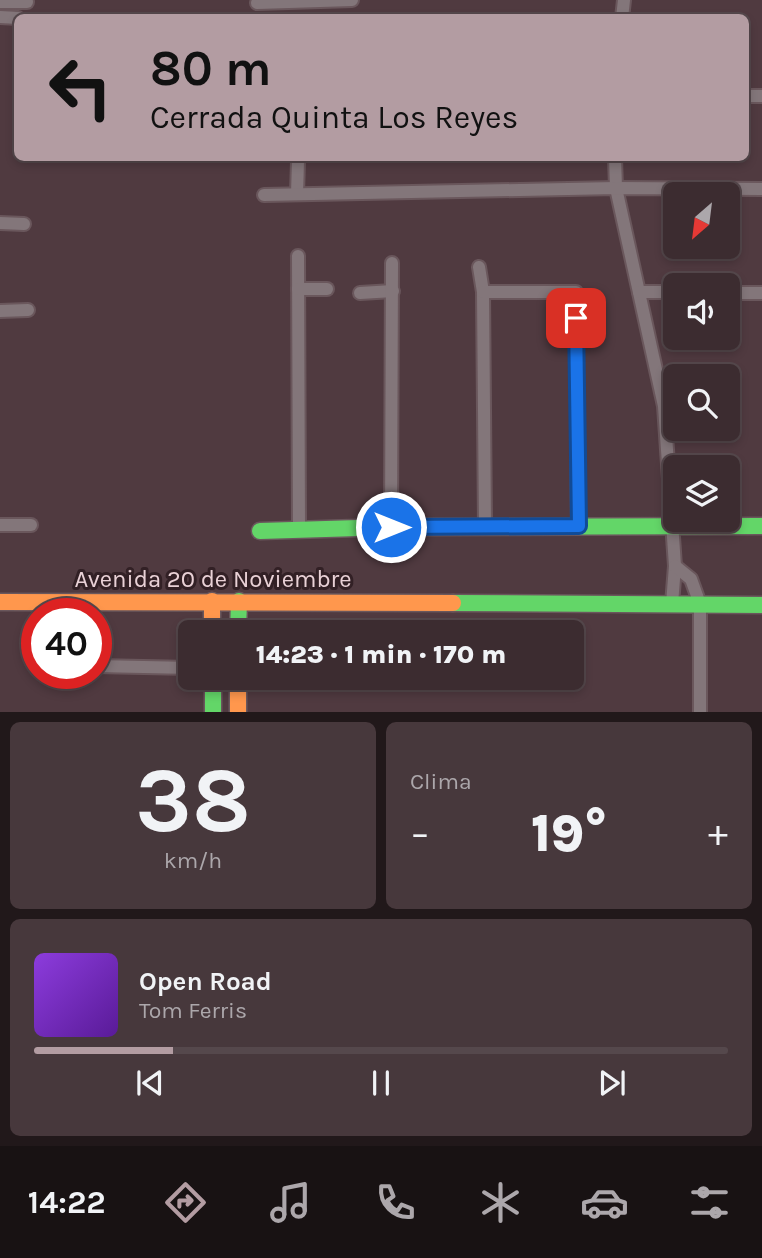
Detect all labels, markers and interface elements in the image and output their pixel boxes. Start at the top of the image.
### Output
text: 80 m [150,40,272,97]
icon: left [35,42,126,133]
text: Cerrada Quinta Los Reyes [150,99,518,136]
north arrow [663,182,740,259]
map controls [663,182,740,532]
button: sound [663,273,740,350]
pin [546,288,606,348]
icon: arrive [557,299,595,337]
button: search [663,364,740,441]
button: layers [663,455,740,532]
position arrow [354,490,428,564]
street label: Avenida 20 de Noviembre [74,565,352,593]
speed limit sign: 40 [21,598,112,689]
text: 14:23 · 1 min · 170 m [256,639,506,670]
text: 38 [135,748,251,854]
text: Clima [410,768,472,795]
text: 19° [531,803,607,864]
text: − [410,811,430,856]
text: + [708,811,728,856]
text: km/h [164,847,222,874]
text: Open Road [139,966,272,997]
text: Tom Ferris [139,997,247,1024]
icon: previous [131,1064,169,1102]
icon: pause [362,1064,400,1102]
icon: next [593,1064,631,1102]
icon: directions [161,1178,210,1227]
icon: music [266,1178,315,1227]
icon: phone [371,1178,420,1227]
icon: climate [476,1178,525,1227]
icon: car [580,1178,629,1227]
icon: filters [685,1178,734,1227]
text: 14:22 [28,1184,106,1221]

